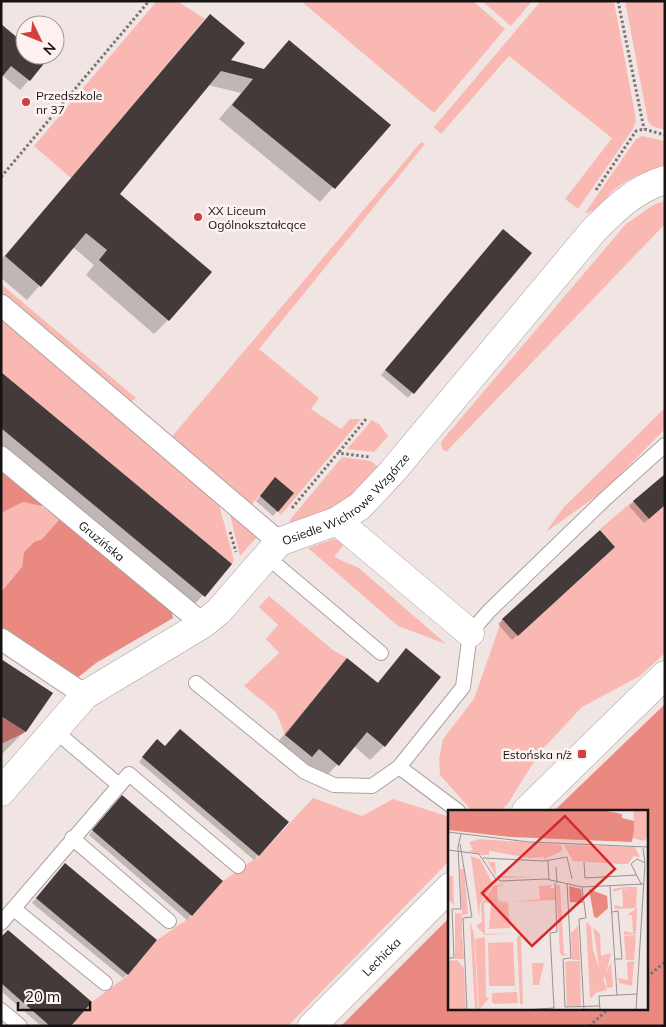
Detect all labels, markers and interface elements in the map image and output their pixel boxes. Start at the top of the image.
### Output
north arrow [15,15,65,65]
text: N [39,39,60,59]
place label: Przedszkole nr 37 [36,88,102,117]
marker: Przedszkole nr 37 [20,96,32,108]
place label: XX Liceum Ogólnokształcące [208,203,306,232]
marker: XX Liceum Ogólnokształcące [192,211,204,223]
street label: Osiedle Wichrowe Wzgórze [280,450,412,548]
street label: Gruzińska [76,517,128,564]
place label: Estońska n/ż [503,747,572,762]
marker: Estońska n/ż [576,748,588,760]
inset map [448,810,648,1010]
street label: Lechicka [359,934,403,979]
scale bar [18,980,90,1012]
text: 20 m [25,987,60,1006]

